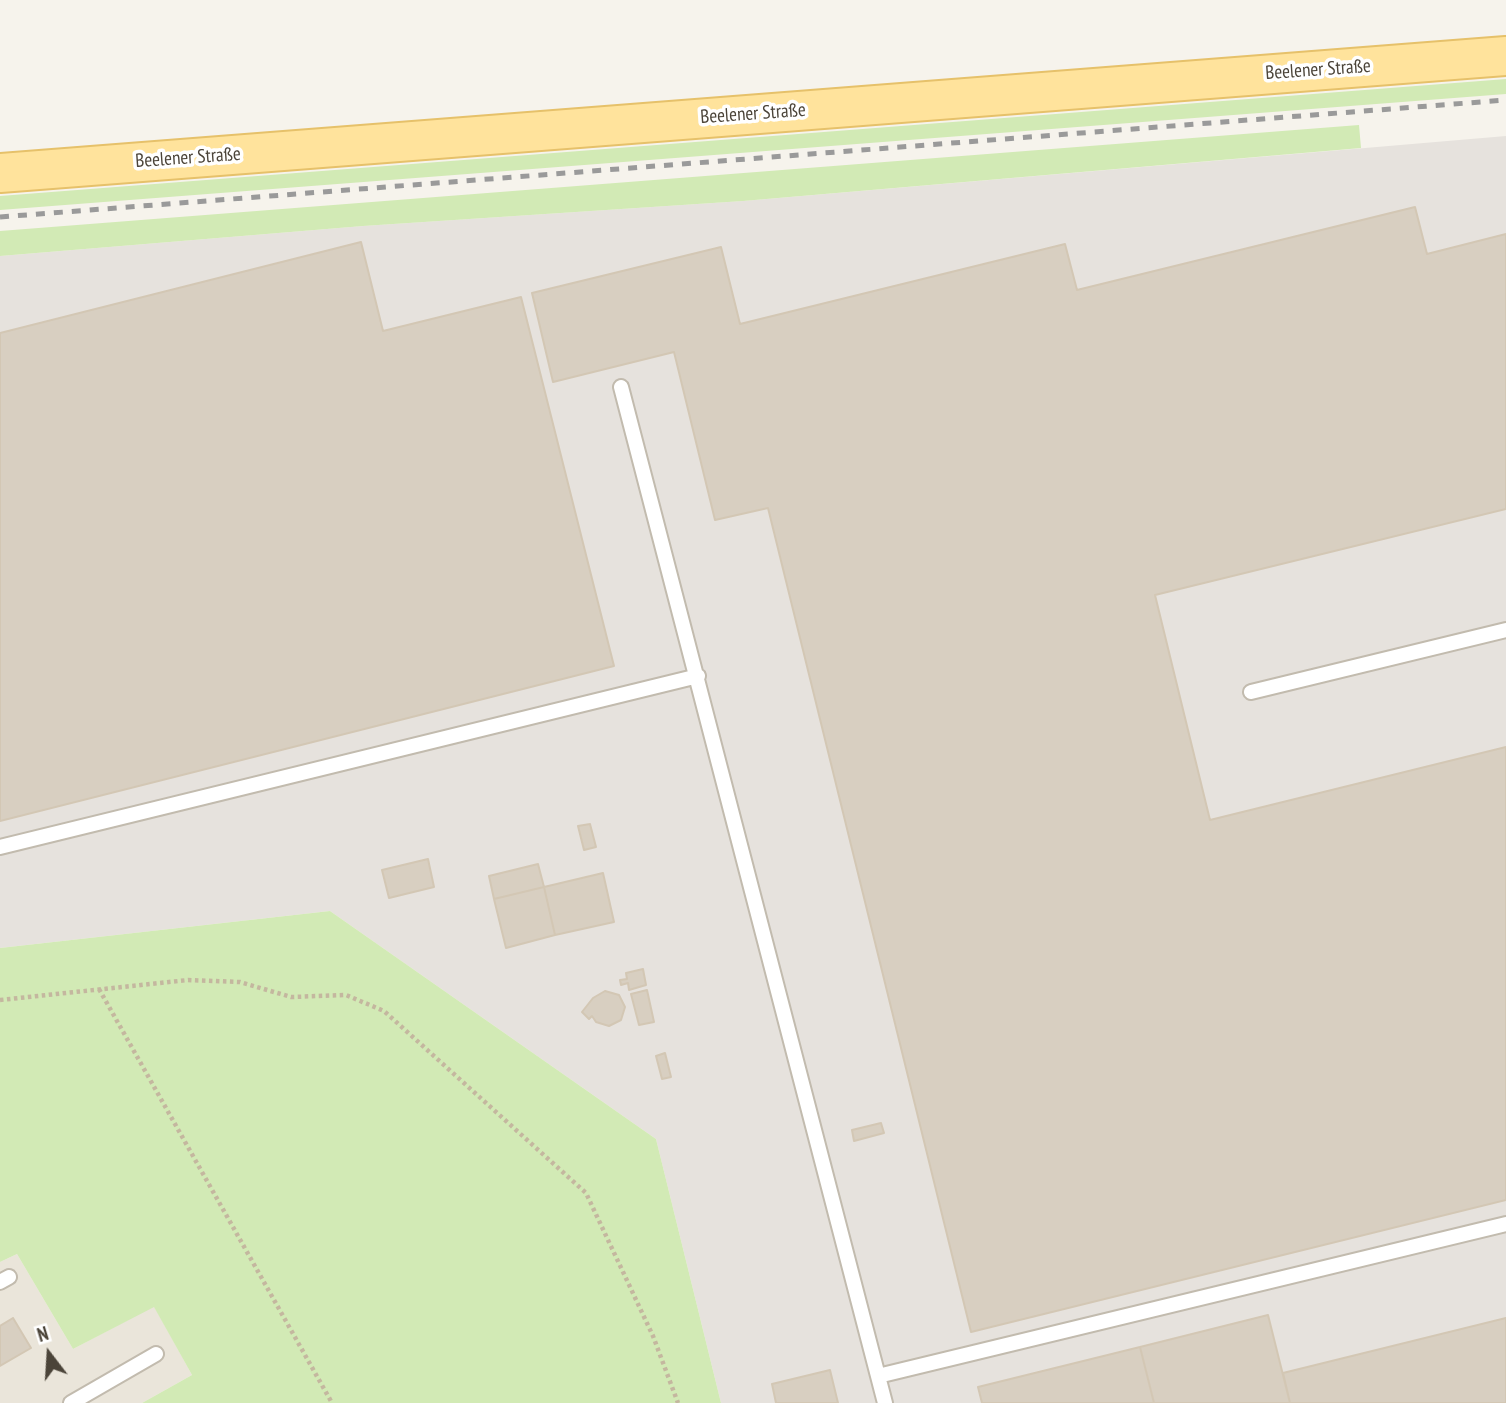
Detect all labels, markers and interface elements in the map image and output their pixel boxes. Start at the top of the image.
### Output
street label: Beelener Straße [1265,55,1371,85]
street label: Beelener Straße [700,99,806,129]
street label: Beelener Straße [135,143,241,173]
north arrow [14,1319,84,1389]
text: N [34,1321,51,1347]

